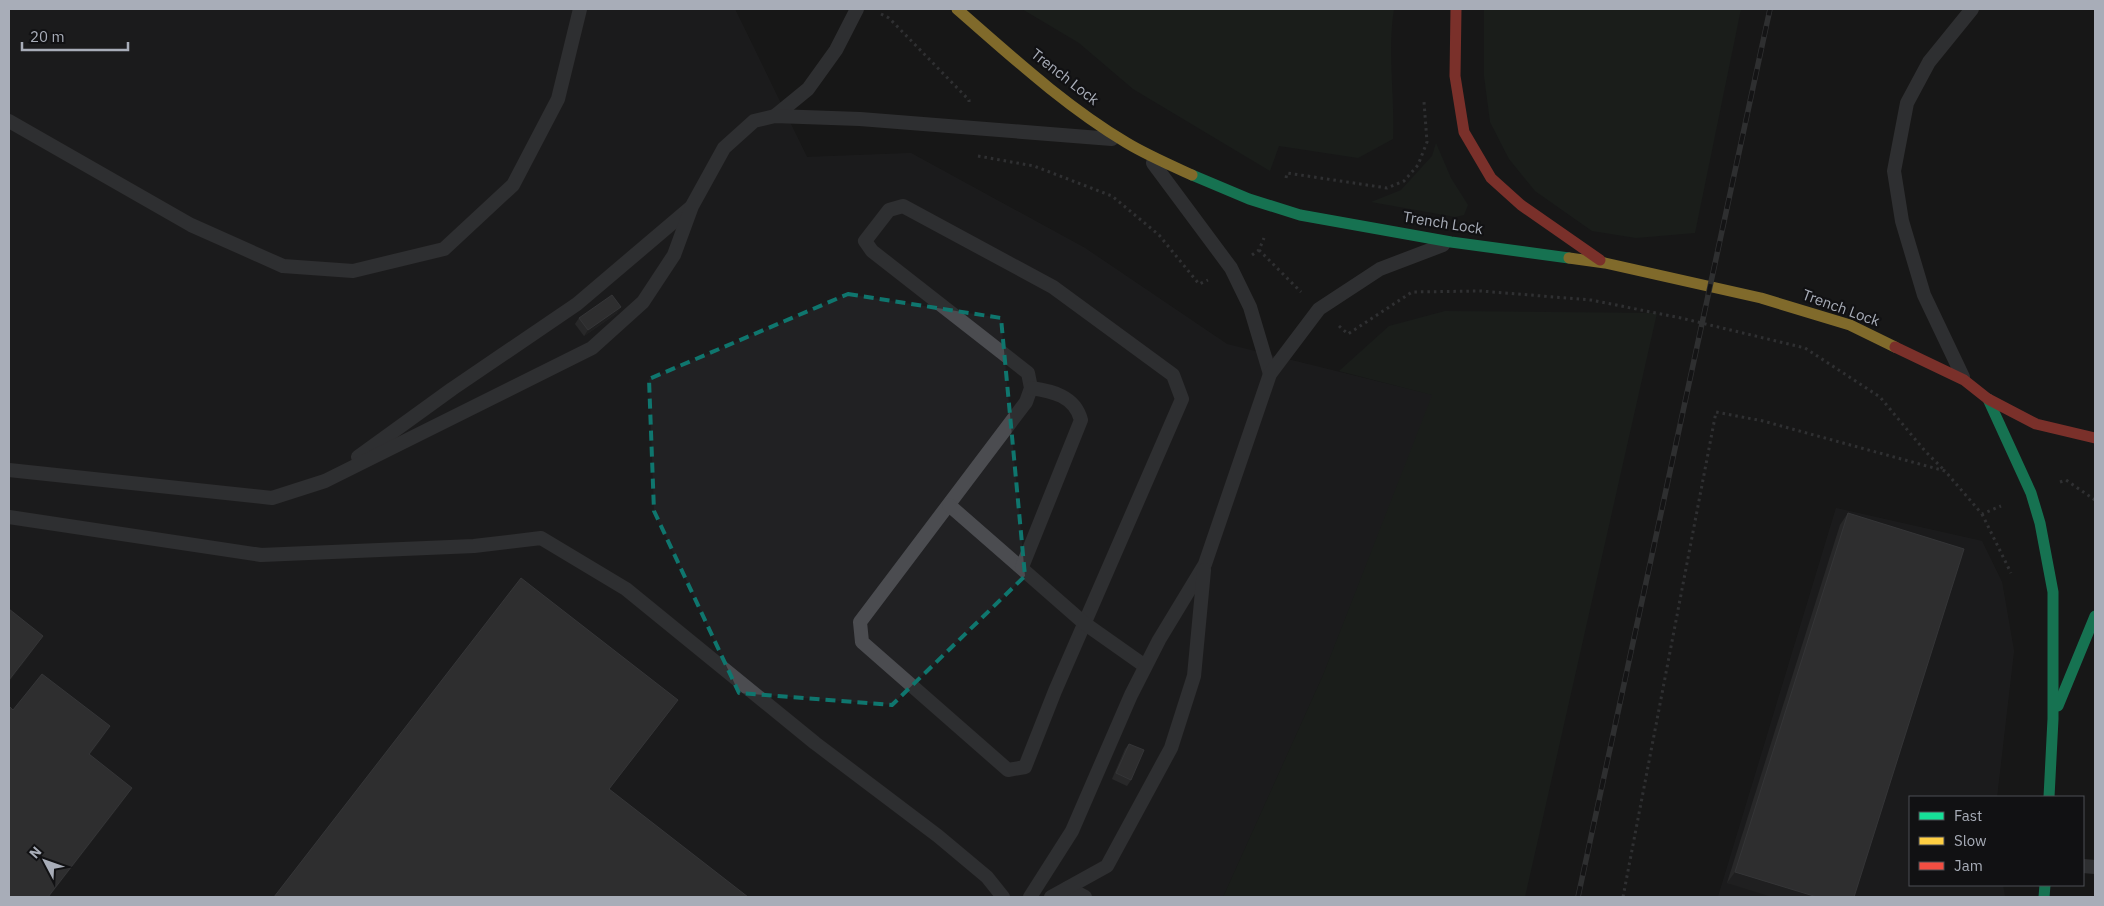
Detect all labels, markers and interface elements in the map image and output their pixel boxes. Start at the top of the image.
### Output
scale bar [22,20,129,52]
text: 20 m [30,27,65,46]
street label: Trench Lock [1028,44,1103,109]
street label: Trench Lock [1402,207,1485,238]
street label: Trench Lock [1800,285,1883,330]
legend [1909,796,2084,886]
text: Fast [1954,806,1982,825]
text: Slow [1954,831,1987,850]
north arrow [20,836,70,886]
text: N [25,843,45,862]
text: Jam [1954,856,1983,875]

